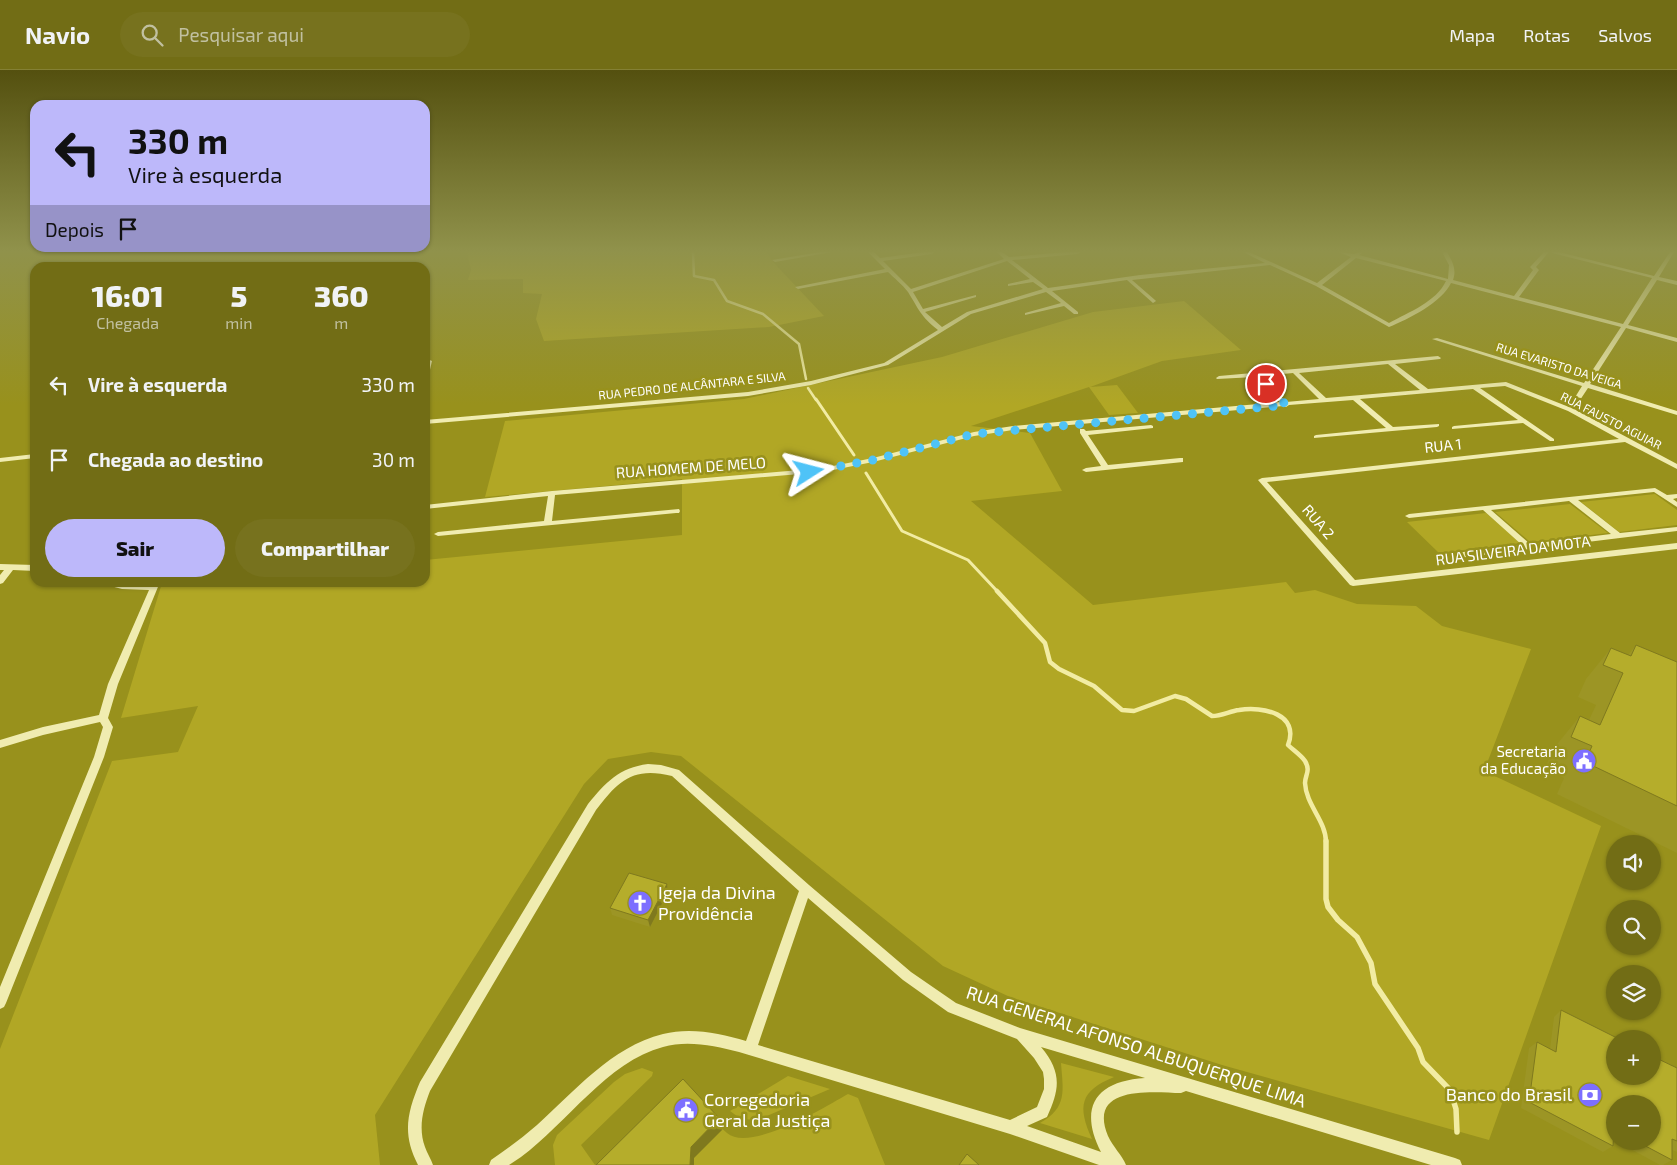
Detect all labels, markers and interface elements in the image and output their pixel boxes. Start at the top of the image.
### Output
search box [120,12,470,57]
text: Navio [25,20,90,49]
icon: search [138,21,166,49]
text: Pesquisar aqui [178,23,304,46]
text: Mapa [1449,24,1495,46]
text: Rotas [1523,24,1570,46]
text: Salvos [1598,24,1652,46]
text: 330 m [128,119,228,161]
icon: left [45,120,110,185]
text: Vire à esquerda [128,161,282,187]
icon: arrive [114,215,142,243]
text: Depois [45,218,104,241]
text: 16:01 [91,277,164,313]
text: 5 [231,277,247,313]
text: 360 [314,277,369,313]
text: Chegada [96,313,159,332]
text: min [225,313,253,332]
text: m [334,313,348,332]
street label: RUA EVARISTO DA VEIGA [1495,339,1624,391]
pin [1245,363,1287,405]
street label: RUA PEDRO DE ALCÂNTARA E SILVA [598,368,787,402]
icon: arrive [1252,370,1280,398]
icon: left [45,371,73,399]
text: Vire à esquerda [88,373,227,396]
text: 330 m [362,373,415,396]
street label: RUA FAUSTO AGUIAR [1559,389,1664,452]
street label: RUA 1 [1423,434,1462,456]
position arrow [782,445,834,497]
icon: arrive [45,446,73,474]
text: Chegada ao destino [88,448,263,471]
text: 30 m [372,448,415,471]
street label: RUA HOMEM DE MELO [615,453,767,481]
street label: RUA 2 [1299,500,1339,542]
button: Sair [45,519,225,577]
button: Compartilhar [235,519,415,577]
street label: RUA SILVEIRA DA MOTA [1434,532,1592,568]
place label: Secretaria da Educação [1481,742,1566,778]
public building icon: Secretaria da Educação [1571,748,1597,774]
map controls [1606,835,1661,1150]
button: sound [1606,835,1661,890]
place label: Igeja da Divina Providência [658,881,776,924]
church icon: Igeja da Divina Providência [627,890,653,916]
button: search [1606,900,1661,955]
button: layers [1606,965,1661,1020]
street label: RUA GENERAL AFONSO ALBUQUERQUE LIMA [964,981,1310,1112]
button: + [1606,1030,1661,1085]
bank icon: Banco do Brasil [1577,1082,1603,1108]
place label: Banco do Brasil [1446,1083,1573,1105]
place label: Corregedoria Geral da Justiça [704,1088,830,1132]
button: − [1606,1095,1661,1150]
public building icon: Corregedoria Geral da Justiça [673,1097,699,1123]

